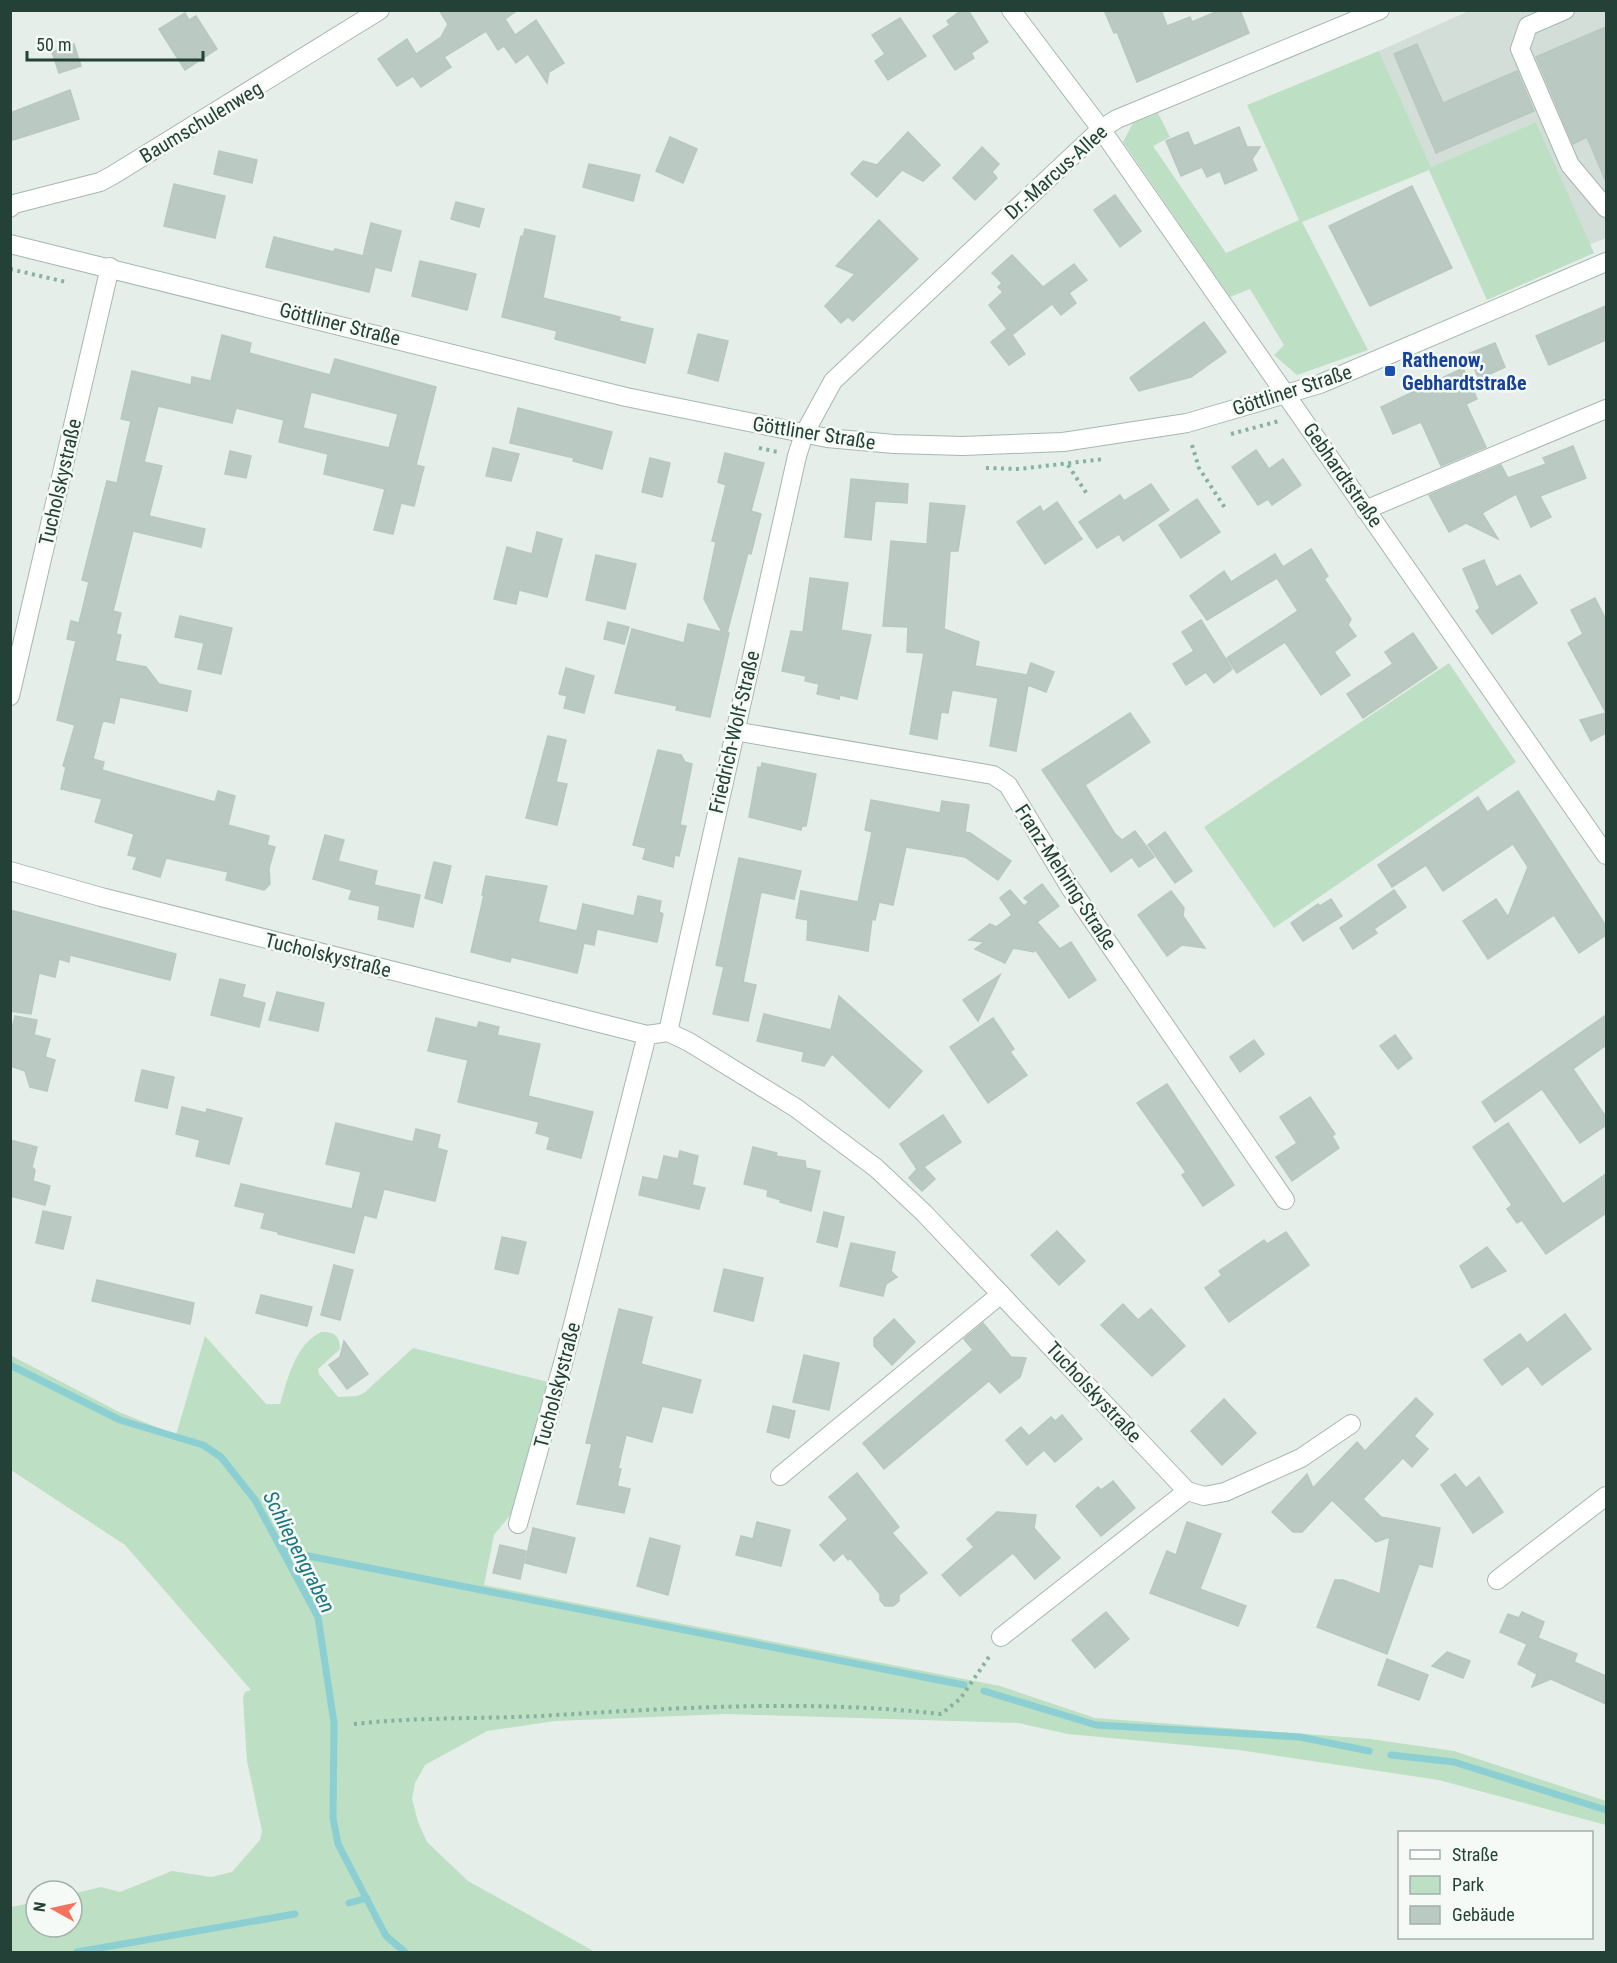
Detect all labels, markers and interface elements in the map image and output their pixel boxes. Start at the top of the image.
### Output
scale bar [27,24,202,62]
text: 50 m [36,34,71,55]
street label: Baumschulenweg [135,76,267,168]
street label: Dr.-Marcus-Allee [1000,120,1112,224]
street label: Göttliner Straße [277,297,403,351]
place label: Rathenow, Gebhardtstraße [1402,348,1527,395]
street label: Göttliner Straße [1229,359,1355,421]
marker: Rathenow, Gebhardtstraße [1383,364,1397,378]
street label: Göttliner Straße [751,411,877,455]
street label: Tucholskystraße [34,416,86,548]
street label: Gebhardtstraße [1298,418,1388,532]
street label: Friedrich-Wolf-Straße [704,648,764,816]
street label: Franz-Mehring-Straße [1010,800,1122,954]
street label: Tucholskystraße [262,928,394,982]
street label: Tucholskystraße [529,1319,585,1451]
street label: Tucholskystraße [1041,1337,1147,1447]
water label: Schliepengraben [258,1487,340,1617]
legend [1398,1831,1593,1939]
text: Straße [1452,1844,1498,1865]
text: Park [1452,1874,1484,1895]
north arrow [24,1879,84,1939]
text: N [30,1901,50,1913]
text: Gebäude [1452,1904,1515,1925]

